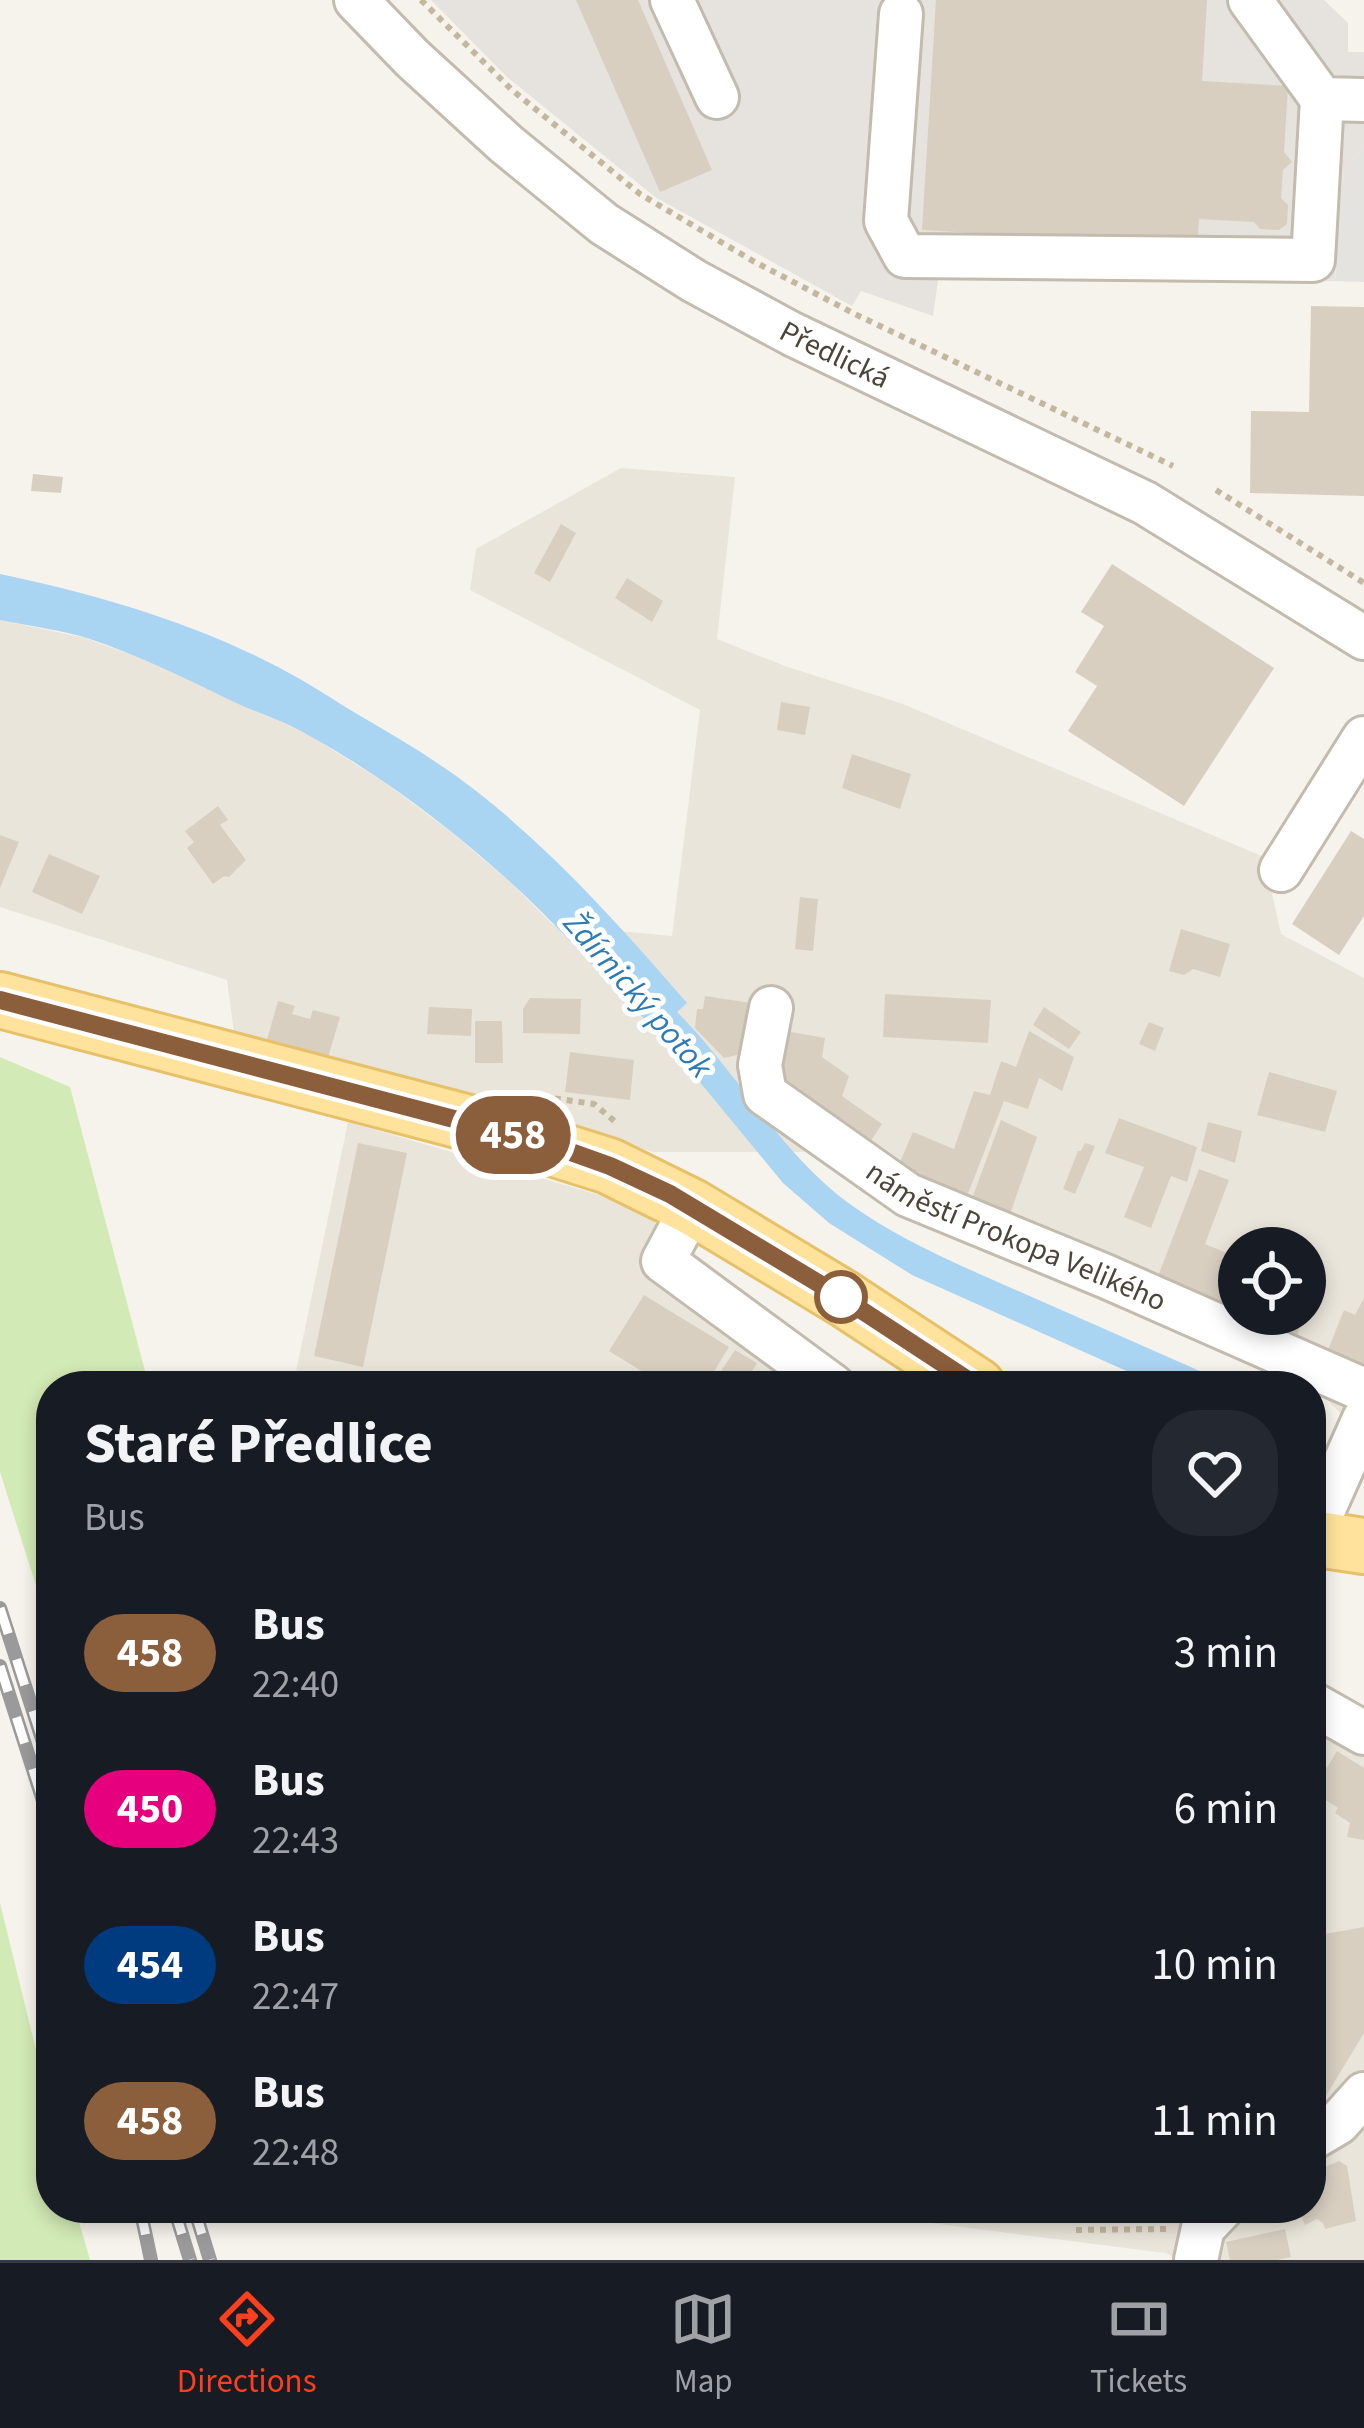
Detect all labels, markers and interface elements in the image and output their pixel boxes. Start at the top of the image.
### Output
street label: Předlická [772,310,897,400]
water label: Ždírnický potok [552,901,724,1089]
line badge: 458 [444,1096,582,1174]
text: 458 [480,1105,546,1165]
street label: náměstí Prokopa Velikého [857,1151,1173,1322]
map controls [1218,1227,1326,1335]
button: locate [1218,1227,1326,1335]
unlabelled marker [816,1272,866,1322]
text: Staré Předlice [84,1404,433,1485]
button: heart [1152,1410,1278,1536]
text: Bus [84,1490,145,1546]
text: Bus [252,1593,325,1657]
text: 3 min [1174,1621,1278,1685]
text: 458 [117,1623,183,1683]
text: 22:40 [252,1657,339,1713]
text: Bus [252,1749,325,1813]
text: 6 min [1174,1777,1278,1841]
text: 450 [117,1779,183,1839]
text: 22:43 [252,1813,339,1869]
text: Bus [252,1905,325,1969]
text: 10 min [1151,1933,1278,1997]
text: 454 [117,1935,183,1995]
text: 22:47 [252,1969,339,2025]
text: Bus [252,2061,325,2125]
text: 11 min [1151,2089,1278,2153]
text: 458 [117,2091,183,2151]
text: 22:48 [252,2125,339,2181]
tab: Directions [177,2286,317,2405]
tab: Map [670,2286,736,2405]
tab: Tickets [1090,2286,1187,2405]

